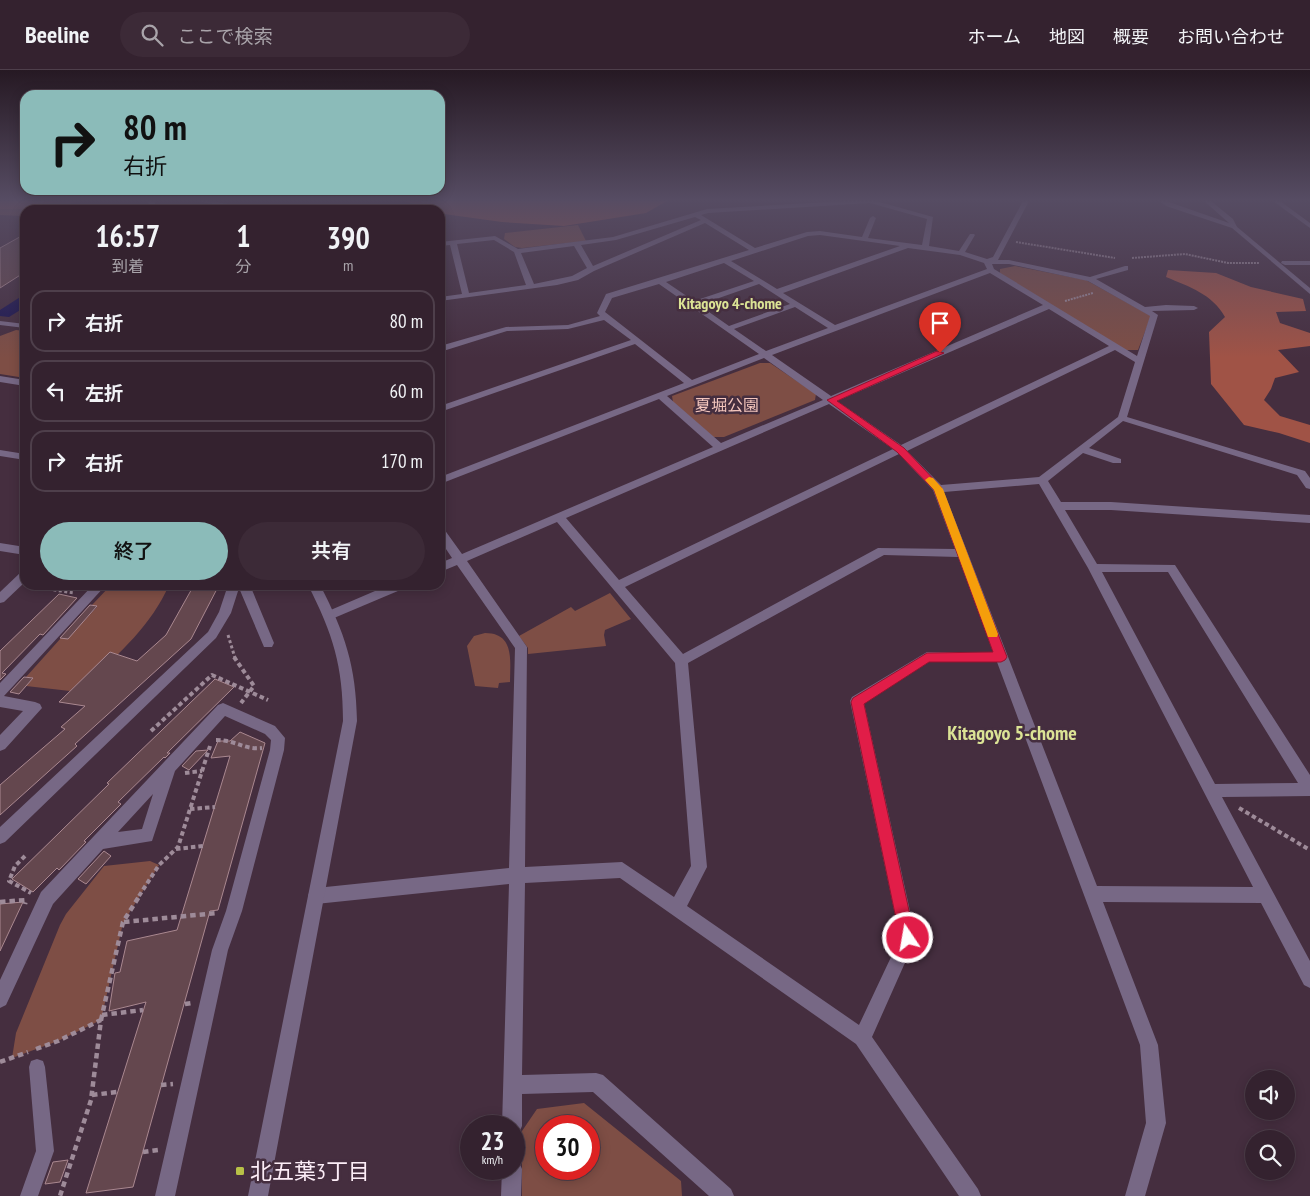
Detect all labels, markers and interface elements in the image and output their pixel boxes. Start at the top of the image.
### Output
search box [120,12,470,57]
text: Beeline [25,19,90,50]
icon: search [138,21,166,49]
text: ここで検索 [178,24,273,48]
text: ホーム [968,25,1021,48]
text: 地図 [1049,25,1085,48]
text: 概要 [1113,25,1149,48]
text: お問い合わせ [1177,25,1285,48]
text: 80 m [123,104,187,150]
icon: right [40,110,105,175]
text: 右折 [123,152,167,180]
text: 16:57 [95,216,160,255]
text: 1 [236,216,251,255]
text: 390 [327,218,370,257]
text: m [343,255,353,275]
text: 到着 [112,256,144,276]
text: 分 [235,256,251,276]
district label: Kitagoyo 4-chome [678,293,782,313]
pin [919,302,961,353]
icon: right [42,307,70,335]
text: 80 m [390,309,423,333]
icon: arrive [926,309,954,337]
text: 右折 [85,311,123,335]
icon: left [42,377,70,405]
text: 60 m [390,379,423,403]
text: 左折 [85,381,123,405]
park label: 夏堀公園 [695,395,759,415]
icon: right [42,447,70,475]
text: 170 m [381,449,423,473]
text: 右折 [85,451,123,475]
button: 終了 [40,522,228,580]
button: 共有 [238,522,425,580]
district label: Kitagoyo 5-chome [947,720,1077,746]
position arrow [881,911,933,963]
map controls [1245,1070,1295,1180]
button: sound [1245,1070,1295,1120]
speed limit sign: 30 [535,1115,600,1180]
text: 23 [481,1125,504,1157]
button: search [1245,1130,1295,1180]
text: km/h [482,1152,503,1167]
place label: 北五葉3丁目 [250,1157,370,1185]
marker: 北五葉3丁目 [234,1165,246,1177]

